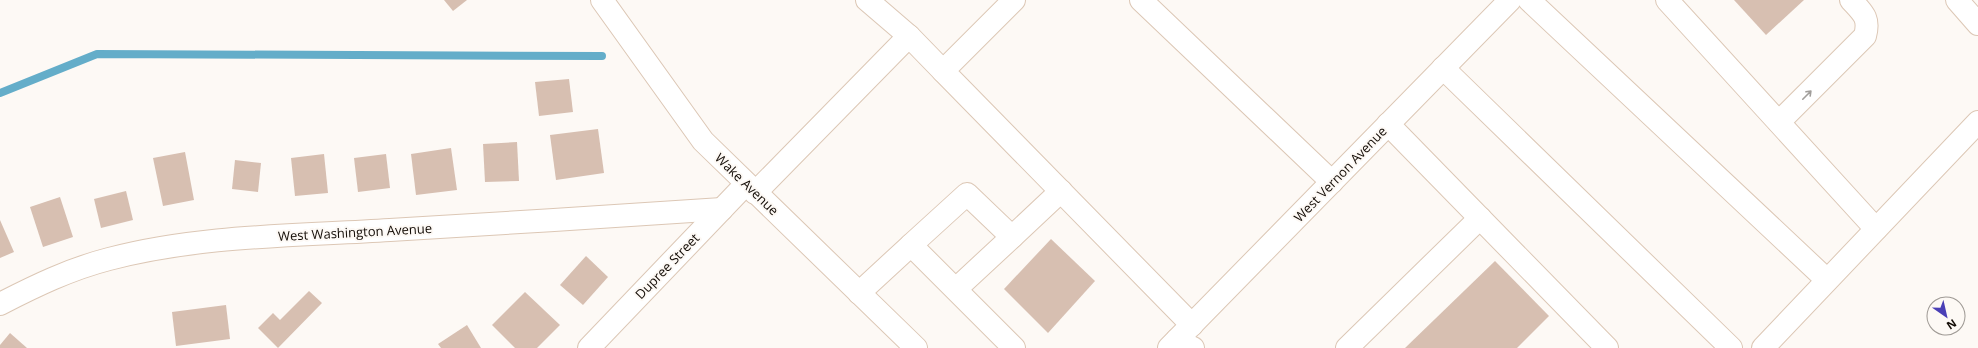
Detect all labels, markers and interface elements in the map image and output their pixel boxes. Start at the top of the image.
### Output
one-way arrow [1802,90,1812,99]
street label: West Vernon Avenue [1290,122,1390,226]
street label: Wake Avenue [711,149,783,219]
street label: West Washington Avenue [277,219,433,245]
street label: Dupree Street [631,229,703,303]
north arrow [1926,296,1966,336]
text: N [1944,316,1960,333]

